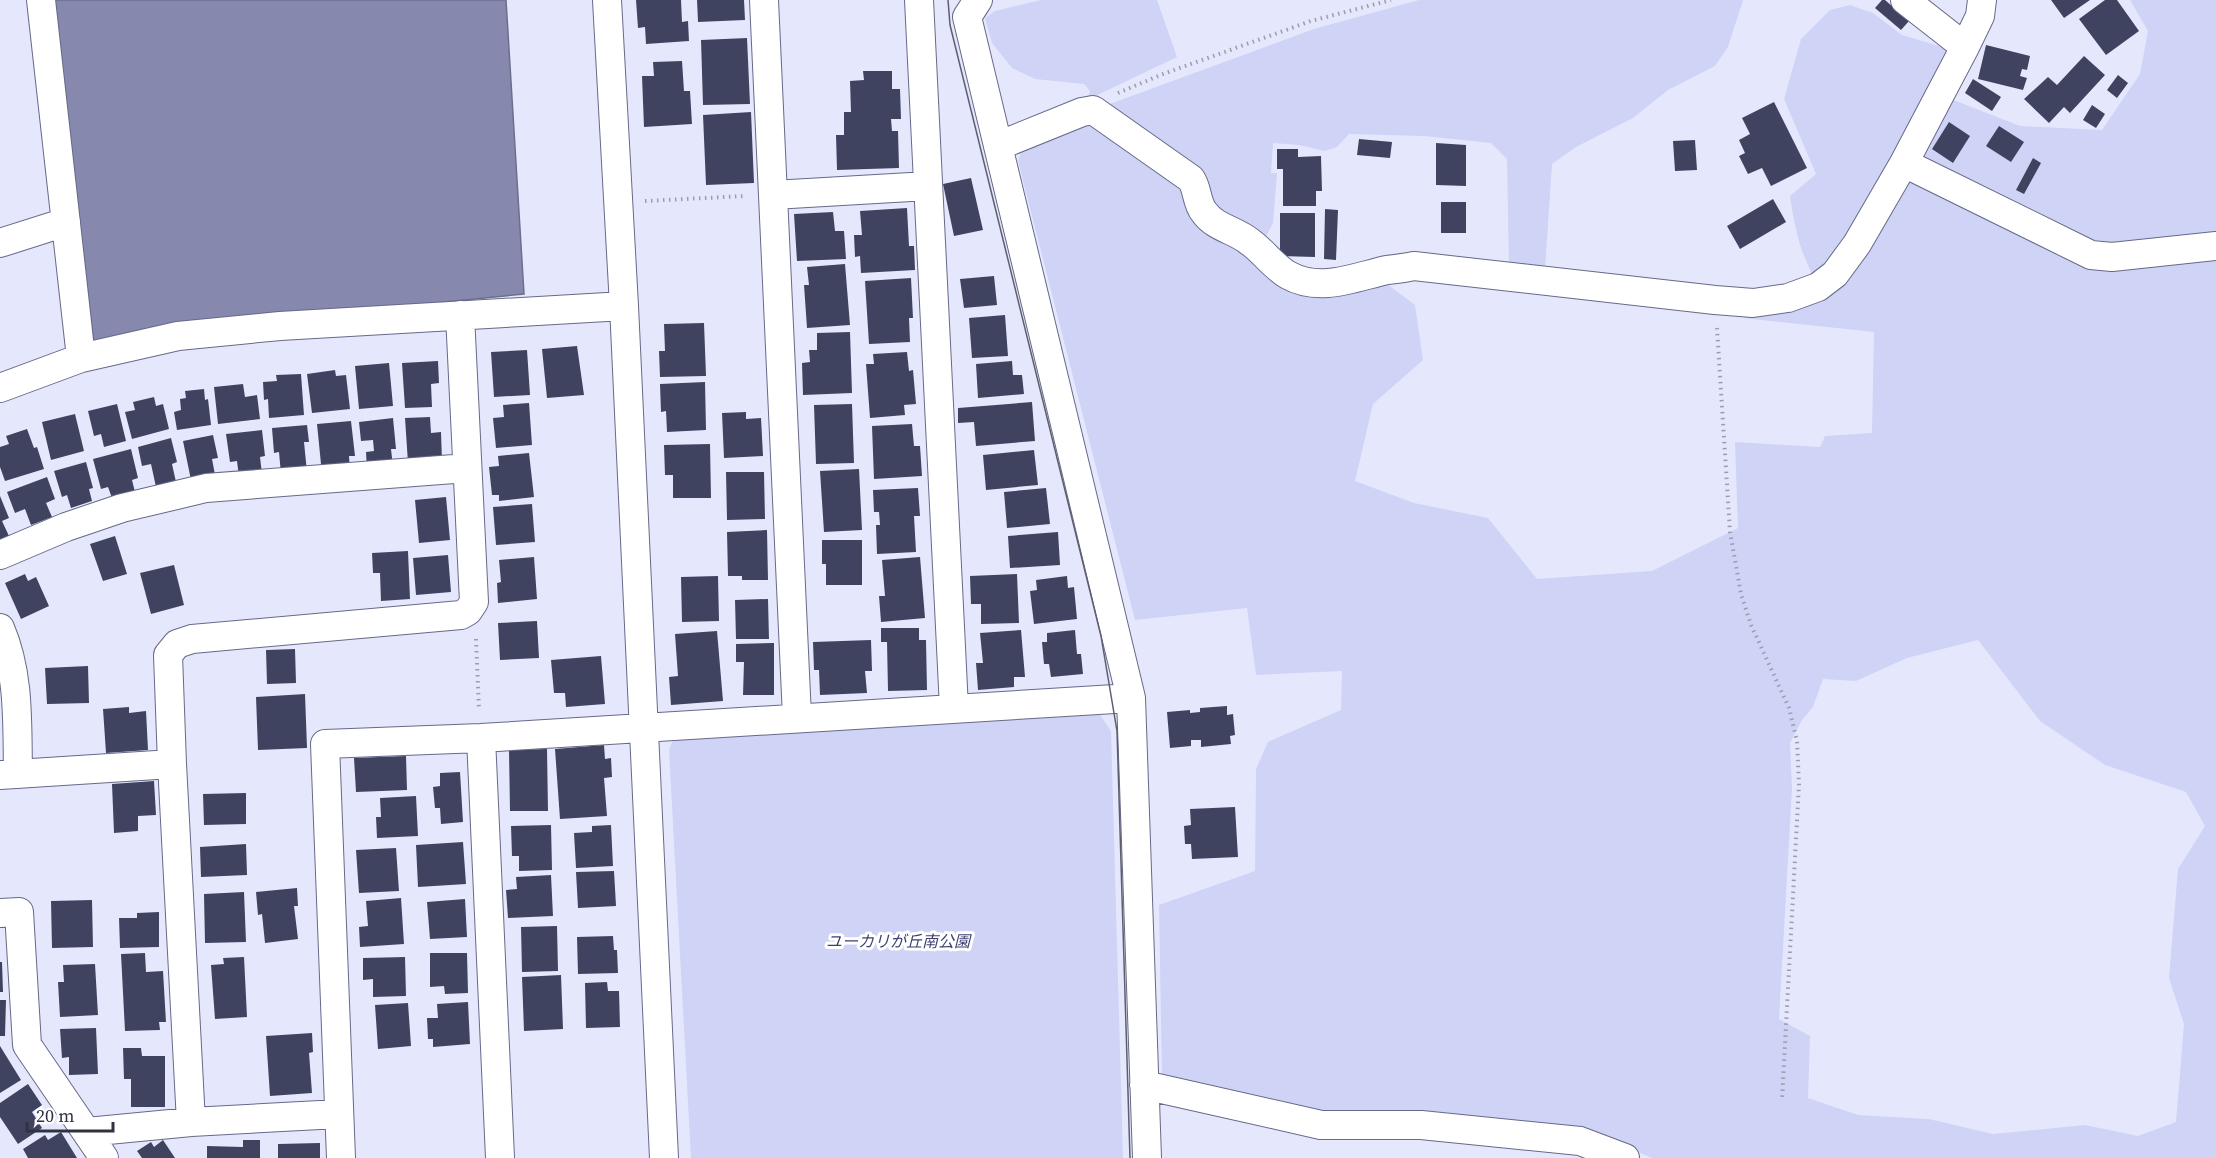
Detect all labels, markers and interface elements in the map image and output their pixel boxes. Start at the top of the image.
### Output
park label: ユーカリが丘南公園 [826,930,972,952]
scale bar [27,1095,112,1133]
text: 20 m [36,1103,74,1128]

